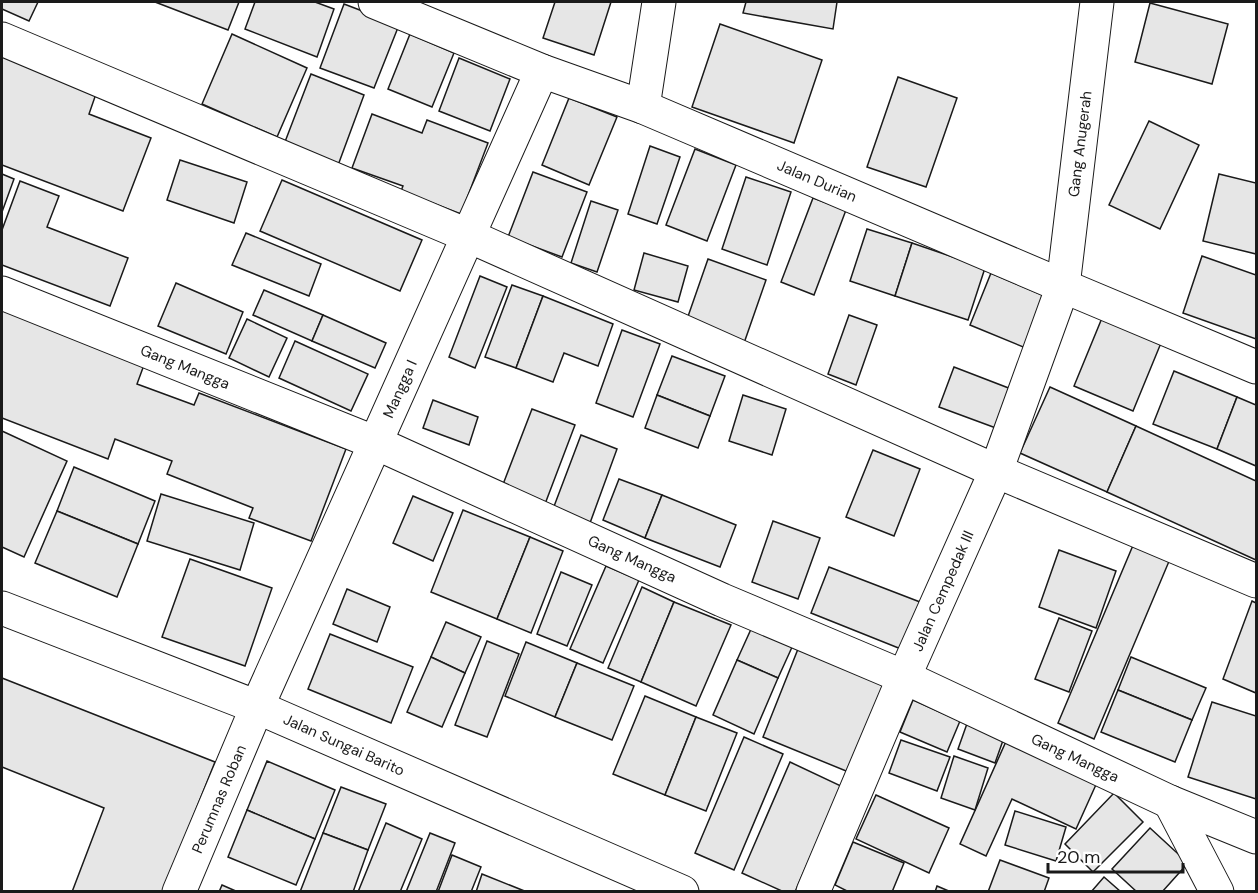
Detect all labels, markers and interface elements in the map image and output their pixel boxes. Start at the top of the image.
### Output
street label: Gang Anugerah [1064,90,1096,198]
street label: Jalan Durian [774,155,860,207]
street label: Gang Mangga [137,340,233,394]
street label: Mangga I [378,357,422,421]
street label: Jalan Cempedak III [907,528,979,654]
street label: Gang Mangga [585,531,679,587]
street label: Jalan Sungai Barito [280,709,408,781]
street label: Gang Mangga [1028,729,1122,787]
street label: Perumnas Roban [187,742,251,856]
scale bar [1048,836,1183,874]
text: 20 m [1057,845,1100,869]

